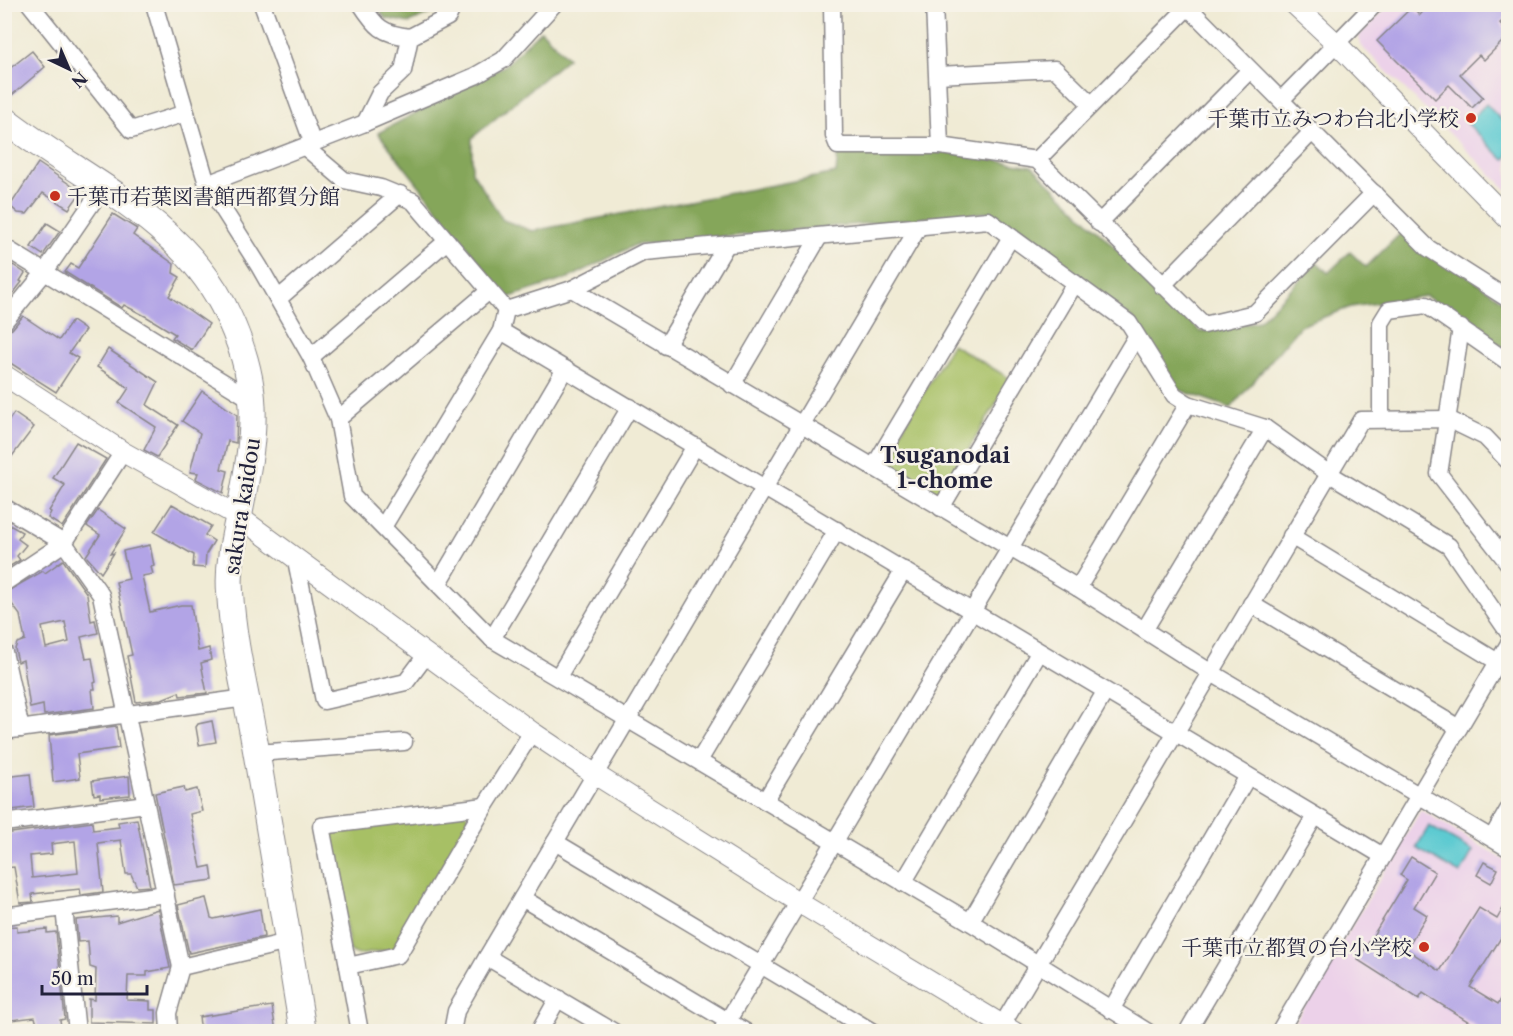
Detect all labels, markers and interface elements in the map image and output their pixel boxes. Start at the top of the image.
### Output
north arrow [39,39,99,99]
text: N [67,68,91,92]
place label: 千葉市立みつわ台北小学校 [1207,106,1459,131]
marker: 千葉市立みつわ台北小学校 [1464,111,1478,125]
place label: 千葉市若葉図書館西都賀分館 [67,184,340,209]
marker: 千葉市若葉図書館西都賀分館 [48,189,62,203]
street label: sakura kaidou [219,436,265,576]
district label: Tsuganodai 1-chome [880,442,1010,494]
place label: 千葉市立都賀の台小学校 [1181,935,1412,960]
marker: 千葉市立都賀の台小学校 [1417,940,1431,954]
scale bar [42,958,147,996]
text: 50 m [51,968,94,990]

